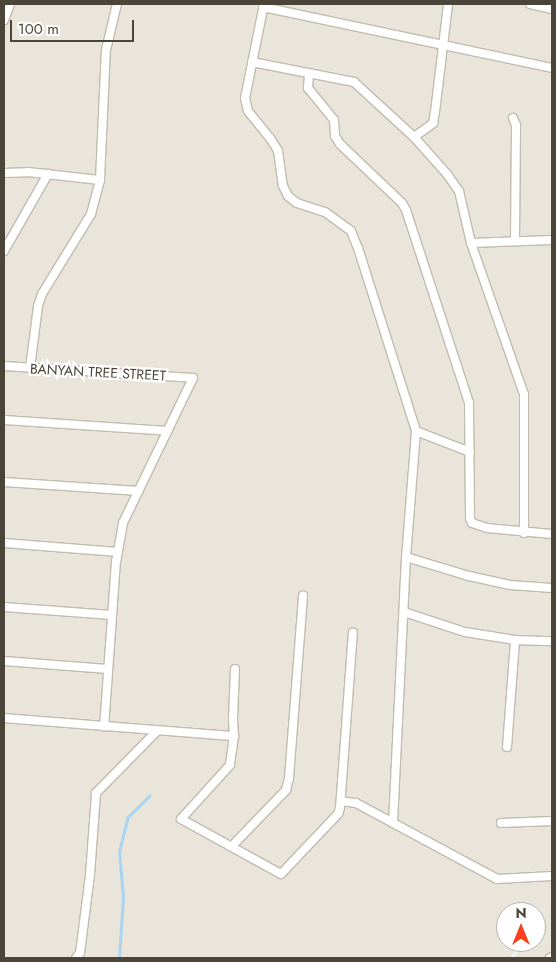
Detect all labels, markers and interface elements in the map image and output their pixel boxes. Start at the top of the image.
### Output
scale bar [12,10,136,42]
text: 100 m [18,18,59,40]
street label: BANYAN TREE STREET [29,360,167,384]
north arrow [496,902,546,952]
text: N [515,903,527,923]

